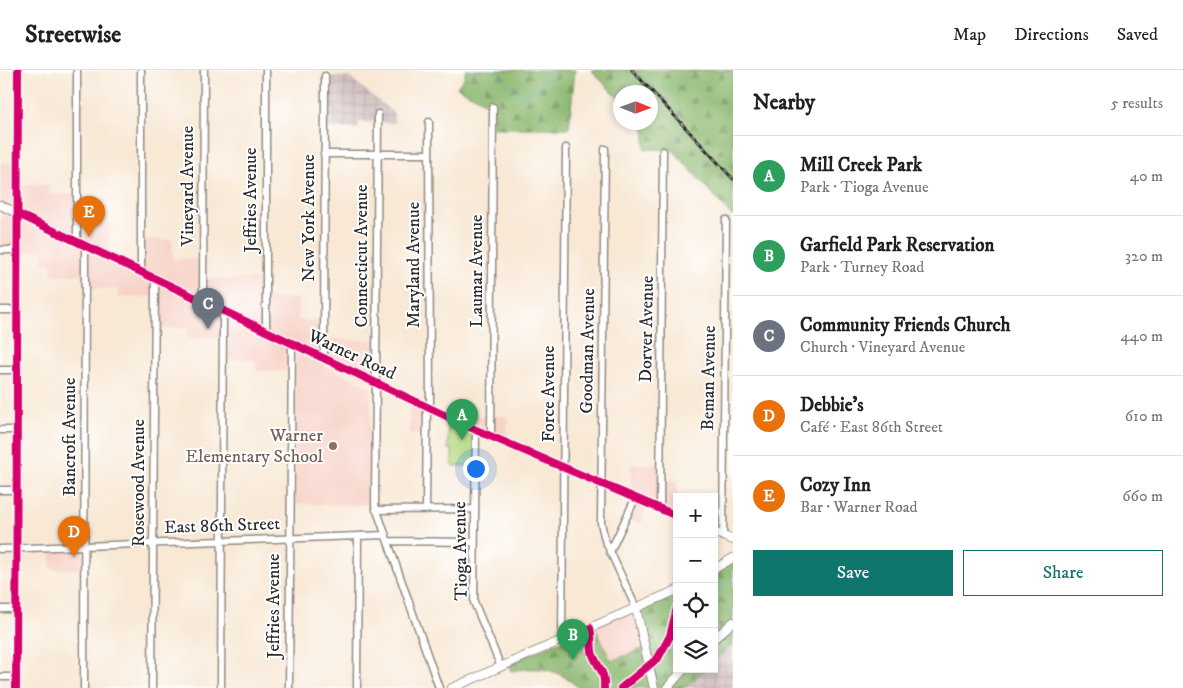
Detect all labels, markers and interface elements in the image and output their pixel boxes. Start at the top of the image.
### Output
text: Streetwise [25,20,121,50]
text: Map [953,24,986,46]
text: Directions [1014,24,1089,46]
text: Saved [1117,24,1158,46]
north arrow [613,85,658,130]
text: Nearby [753,90,815,116]
text: 5 results [1111,93,1163,113]
street label: Vineyard Avenue [177,126,199,247]
street label: Jeffries Avenue [240,148,262,254]
street label: New York Avenue [298,154,320,282]
text: Mill Creek Park [800,154,922,177]
text: A [764,166,774,186]
text: 40 m [1130,166,1163,186]
text: Park · Tioga Avenue [800,177,929,197]
street label: Connecticut Avenue [351,184,373,328]
pin: E [73,196,105,237]
street label: Maryland Avenue [403,202,425,328]
street label: Laumar Avenue [466,215,488,327]
text: Garfield Park Reservation [800,234,994,257]
text: B [764,246,774,266]
text: 320 m [1125,246,1163,266]
text: Park · Turney Road [800,257,924,277]
street label: Dorver Avenue [635,275,659,383]
pin: C [192,288,224,329]
street label: Goodman Avenue [576,288,600,414]
text: Community Friends Church [800,314,1011,337]
street label: Warner Road [304,325,399,385]
street label: Beman Avenue [697,325,721,431]
text: C [764,326,774,346]
text: 440 m [1121,326,1163,346]
text: Church · Vineyard Avenue [800,337,965,357]
street label: Force Avenue [538,346,560,442]
street label: Bancroft Avenue [59,378,81,496]
text: Debbie's [800,394,864,417]
pin: A [446,399,478,440]
text: D [763,406,775,426]
text: 610 m [1125,406,1163,426]
text: Café · East 86th Street [800,417,943,437]
street label: Rosewood Avenue [128,419,150,547]
place label: Warner Elementary School [185,425,324,468]
marker: Warner Elementary School [327,440,339,452]
your location [463,456,489,482]
text: Cozy Inn [800,474,871,497]
text: E [763,486,775,506]
text: 660 m [1122,486,1163,506]
map controls [673,493,718,673]
button: + [673,493,718,538]
text: Bar · Warner Road [800,497,917,517]
street label: Tioga Avenue [449,501,473,601]
street label: East 86th Street [164,513,281,539]
pin: D [58,516,90,557]
button: − [673,538,718,583]
button: Save [753,550,953,596]
button: Share [963,550,1163,596]
street label: Jeffries Avenue [263,554,285,660]
button: locate [673,583,718,628]
pin: B [557,619,589,660]
button: layers [673,628,718,673]

